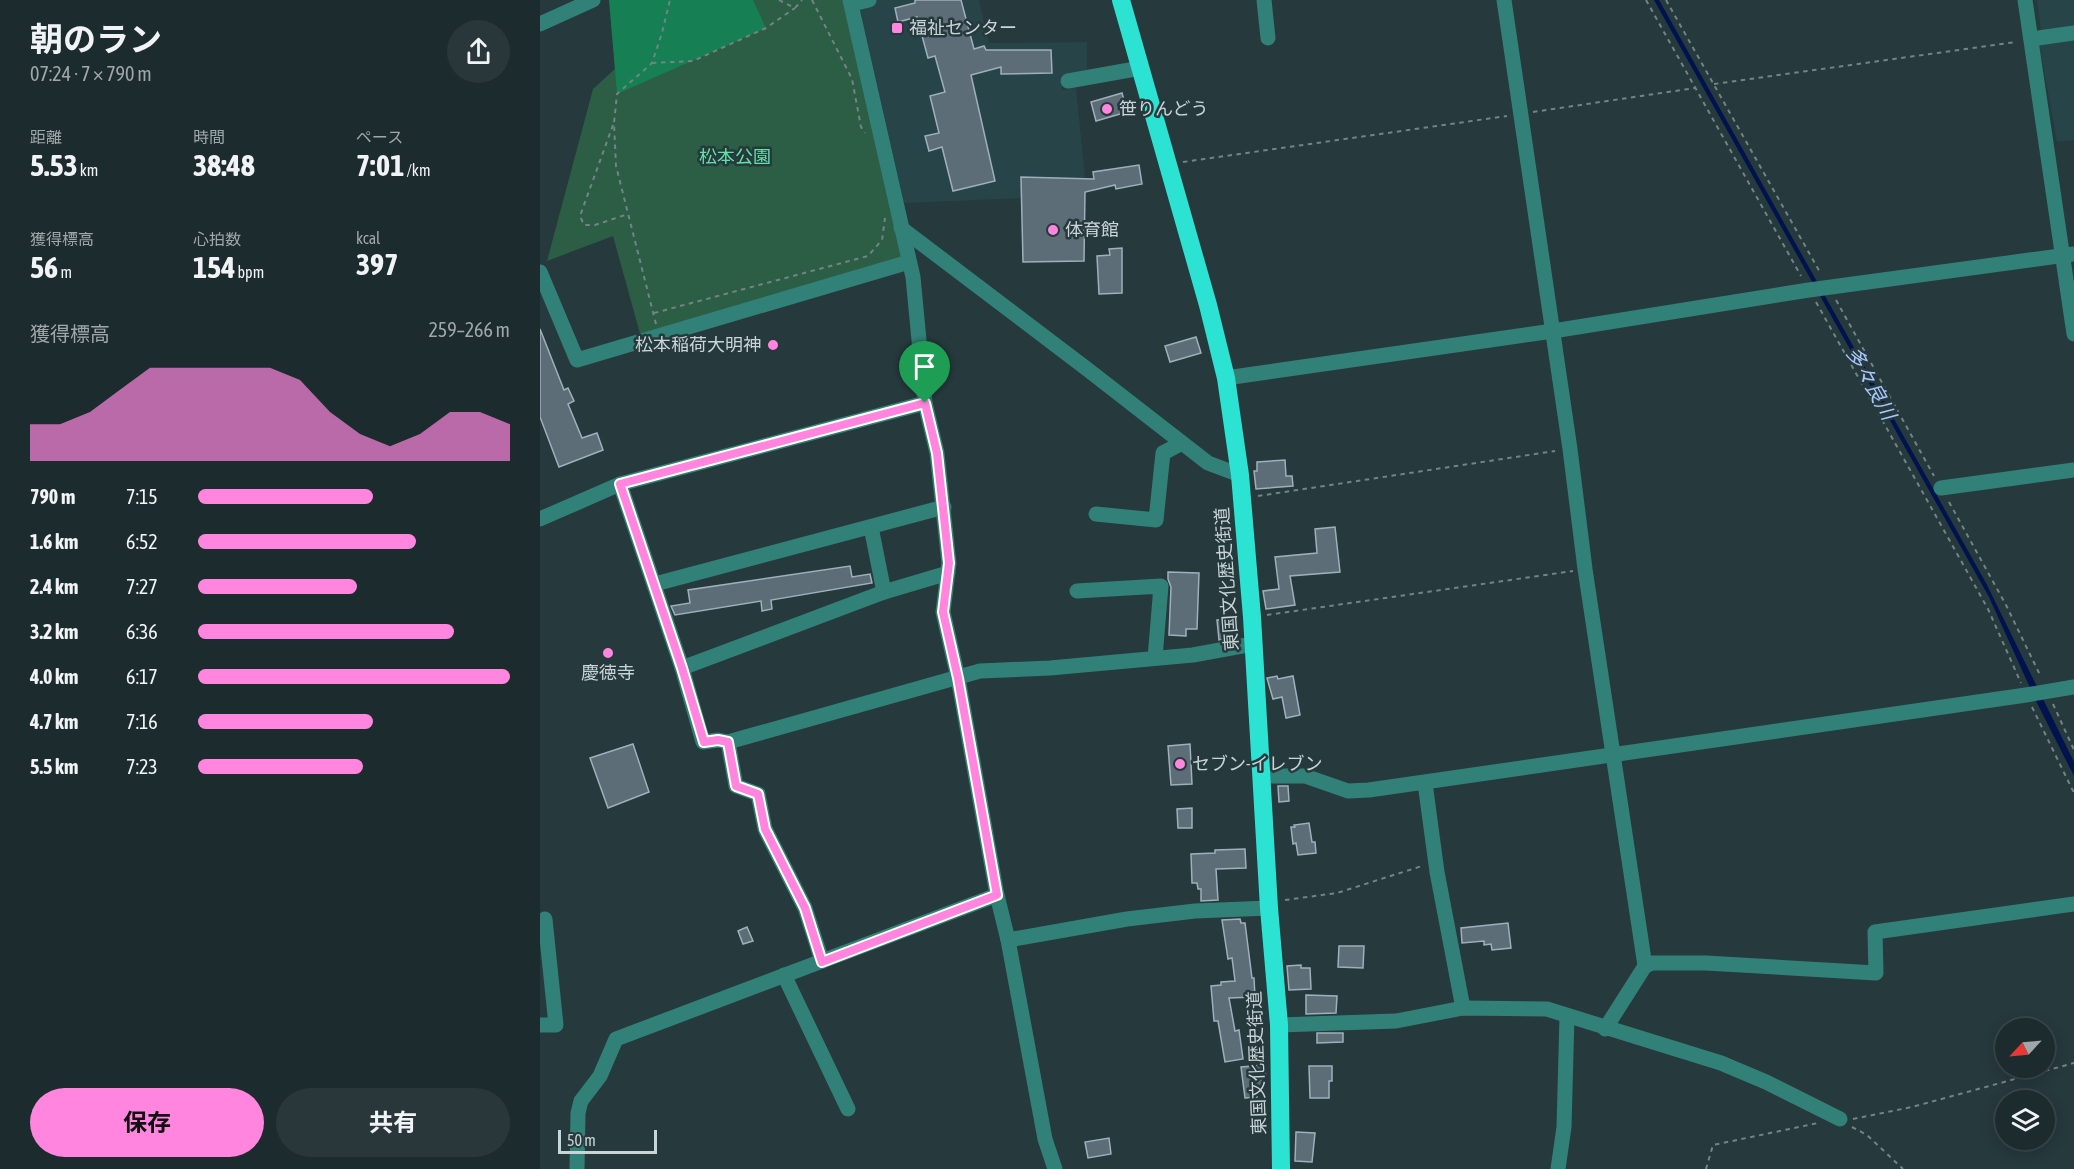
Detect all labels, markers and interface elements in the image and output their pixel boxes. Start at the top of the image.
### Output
place label: 福祉センター [909,17,1017,38]
text: 朝のラン [30,20,162,58]
button: share [447,20,510,83]
marker: 福祉センター [890,21,904,35]
text: 07:24 · 7 × 790 m [30,62,152,85]
place label: 笹りんどう [1119,98,1208,119]
marker: 笹りんどう [1100,102,1114,116]
text: 距離 [30,128,62,146]
text: 時間 [193,128,225,146]
text: ペース [356,128,403,146]
park label: 松本公園 [699,146,771,167]
text: 5.53 [30,148,78,182]
text: 38:48 [193,148,255,182]
text: 7:01 [356,148,404,182]
text: km [78,161,98,179]
text: /km [404,161,430,179]
place label: 体育館 [1065,219,1119,240]
marker: 体育館 [1046,223,1060,237]
text: kcal [356,229,380,247]
text: 獲得標高 [30,230,94,248]
text: 心拍数 [193,230,241,248]
text: 397 [356,247,398,281]
text: 56 [30,250,58,284]
text: 154 [193,250,235,284]
text: m [58,263,72,281]
text: bpm [235,263,264,281]
text: 259–266 m [428,318,510,341]
text: 獲得標高 [30,322,110,345]
place label: 松本稲荷大明神 [635,334,761,355]
marker: 松本稲荷大明神 [766,338,780,352]
pin [899,341,950,403]
water label: 多々良川 [1842,342,1902,425]
icon: arrive [908,350,941,383]
text: 790 m [30,485,75,508]
text: 7:15 [126,485,158,508]
street label: 東国文化歴史街道 [1211,506,1242,652]
text: 1.6 km [30,530,78,553]
text: 6:52 [126,530,158,553]
text: 2.4 km [30,575,78,598]
text: 7:27 [126,575,158,598]
text: 3.2 km [30,620,78,643]
text: 6:36 [126,620,158,643]
marker: 慶徳寺 [601,646,615,660]
place label: 慶徳寺 [581,662,635,683]
text: 4.0 km [30,665,78,688]
text: 6:17 [126,665,158,688]
text: 4.7 km [30,710,78,733]
text: 7:16 [126,710,158,733]
place label: セブン-イレブン [1192,753,1323,774]
text: 5.5 km [30,755,78,778]
text: 7:23 [126,755,158,778]
marker: セブン-イレブン [1173,757,1187,771]
street label: 東国文化歴史街道 [1243,991,1270,1135]
north arrow [1995,1018,2055,1078]
map controls [1995,1018,2055,1150]
button: 保存 [30,1088,264,1157]
button: 共有 [276,1088,510,1157]
button: layers [1995,1090,2055,1150]
scale bar [558,1127,657,1154]
text: 50 m [567,1131,596,1149]

